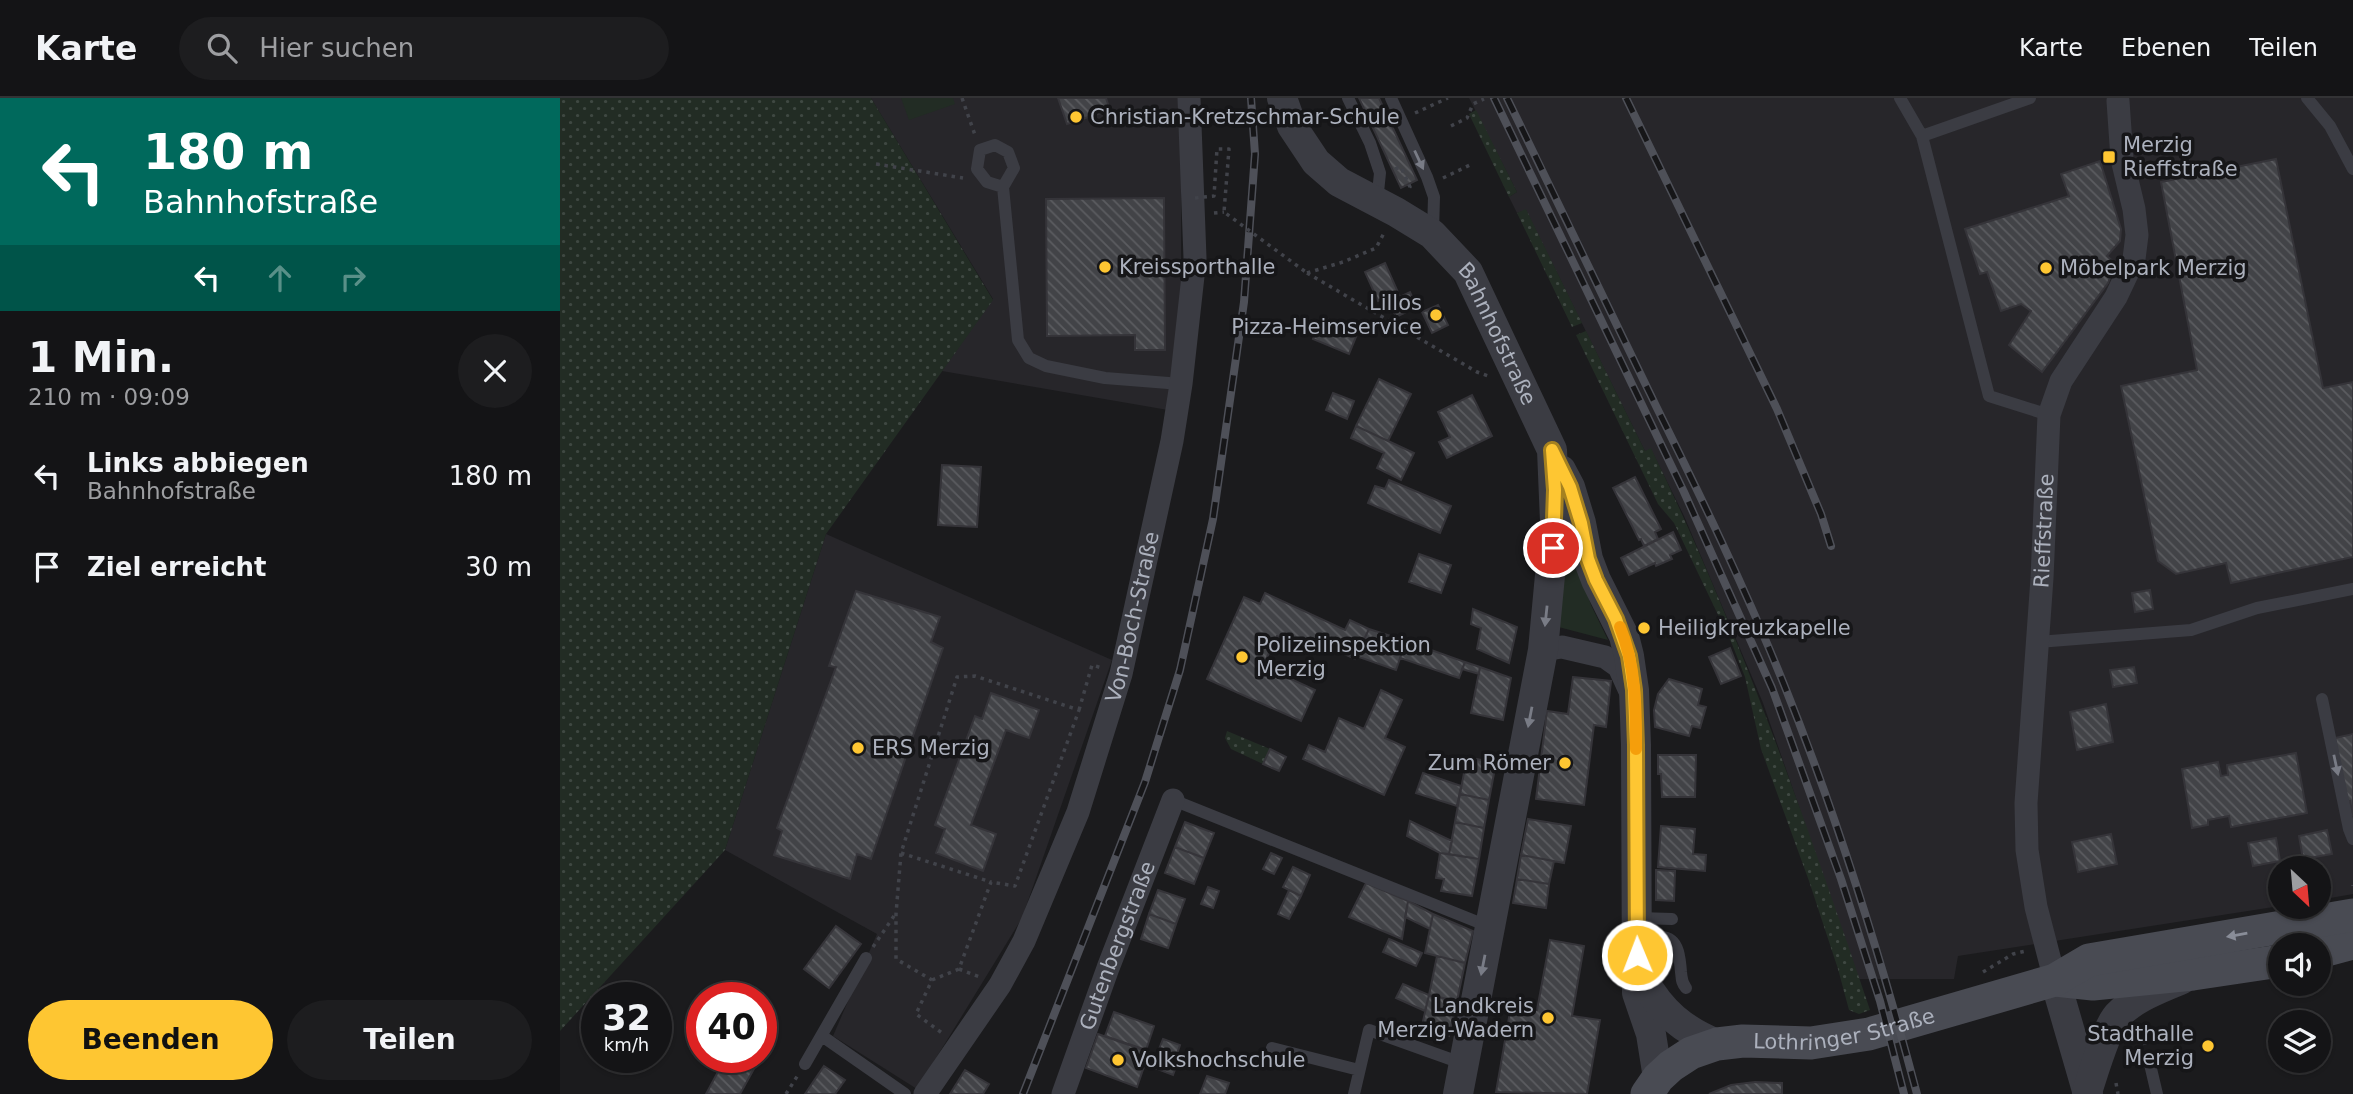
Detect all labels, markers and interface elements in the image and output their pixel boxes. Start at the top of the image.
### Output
search box [179,17,669,80]
text: Karte [35,29,137,68]
icon: search [203,29,241,67]
text: Hier suchen [259,33,414,63]
text: Karte [2019,34,2083,62]
text: Ebenen [2121,34,2211,62]
text: Teilen [2249,34,2318,62]
place label: Christian-Kretzschmar-Schule [1090,105,1400,129]
marker: Christian-Kretzschmar-Schule [1068,109,1084,125]
text: 180 m [143,124,313,181]
icon: left [28,126,119,217]
place label: Merzig Rieffstraße [2123,133,2238,181]
marker: Merzig Rieffstraße [2101,149,2117,165]
one-way arrow [1414,150,1425,170]
text: Bahnhofstraße [143,183,378,221]
place label: Kreissporthalle [1119,255,1275,279]
place label: Möbelpark Merzig [2060,256,2247,280]
street label: Bahnhofstraße [1453,257,1541,409]
icon: left [188,259,226,297]
icon: ahead [261,259,299,297]
icon: right [334,259,372,297]
marker: Kreissporthalle [1097,259,1113,275]
marker: Möbelpark Merzig [2038,260,2054,276]
place label: Lillos Pizza-Heimservice [1231,291,1422,339]
marker: Lillos Pizza-Heimservice [1428,307,1444,323]
text: 1 Min. [28,333,174,382]
button: close [458,334,532,408]
text: 210 m · 09:09 [28,384,190,410]
text: Links abbiegen [87,448,309,478]
icon: left [28,457,66,495]
text: 180 m [449,461,532,491]
street label: Rieffstraße [2029,473,2058,589]
text: Bahnhofstraße [87,478,256,504]
pin [1523,518,1583,578]
street label: Von-Boch-Straße [1101,529,1164,705]
icon: arrive [1534,529,1572,567]
icon: arrive [28,548,66,586]
text: Ziel erreicht [87,552,267,582]
text: 30 m [465,552,532,582]
one-way arrow [1540,605,1551,627]
place label: Heiligkreuzkapelle [1658,616,1851,640]
marker: Heiligkreuzkapelle [1636,620,1652,636]
place label: Polizeiinspektion Merzig [1256,633,1431,681]
marker: Polizeiinspektion Merzig [1234,649,1250,665]
one-way arrow [1525,706,1536,728]
place label: ERS Merzig [872,736,990,760]
marker: ERS Merzig [850,740,866,756]
place label: Zum Römer [1428,751,1551,775]
one-way arrow [2330,754,2341,776]
marker: Zum Römer [1557,755,1573,771]
north arrow [2268,856,2331,919]
map controls [2268,856,2331,1073]
street label: Gutenbergstraße [1075,858,1160,1033]
position arrow [1600,918,1674,992]
one-way arrow [2226,929,2248,940]
button: sound [2268,933,2331,996]
one-way arrow [1478,954,1489,976]
speed limit sign: 40 [686,982,777,1073]
place label: Landkreis Merzig-Wadern [1377,994,1534,1042]
text: 32 [602,998,651,1038]
button: Beenden [28,1000,273,1080]
button: Teilen [287,1000,532,1080]
street label: Lothringer Straße [1753,1004,1937,1055]
marker: Landkreis Merzig-Wadern [1540,1010,1556,1026]
button: layers [2268,1010,2331,1073]
place label: Stadthalle Merzig [2087,1022,2194,1070]
text: km/h [604,1034,649,1055]
marker: Stadthalle Merzig [2200,1038,2216,1054]
place label: Volkshochschule [1132,1048,1305,1072]
marker: Volkshochschule [1110,1052,1126,1068]

